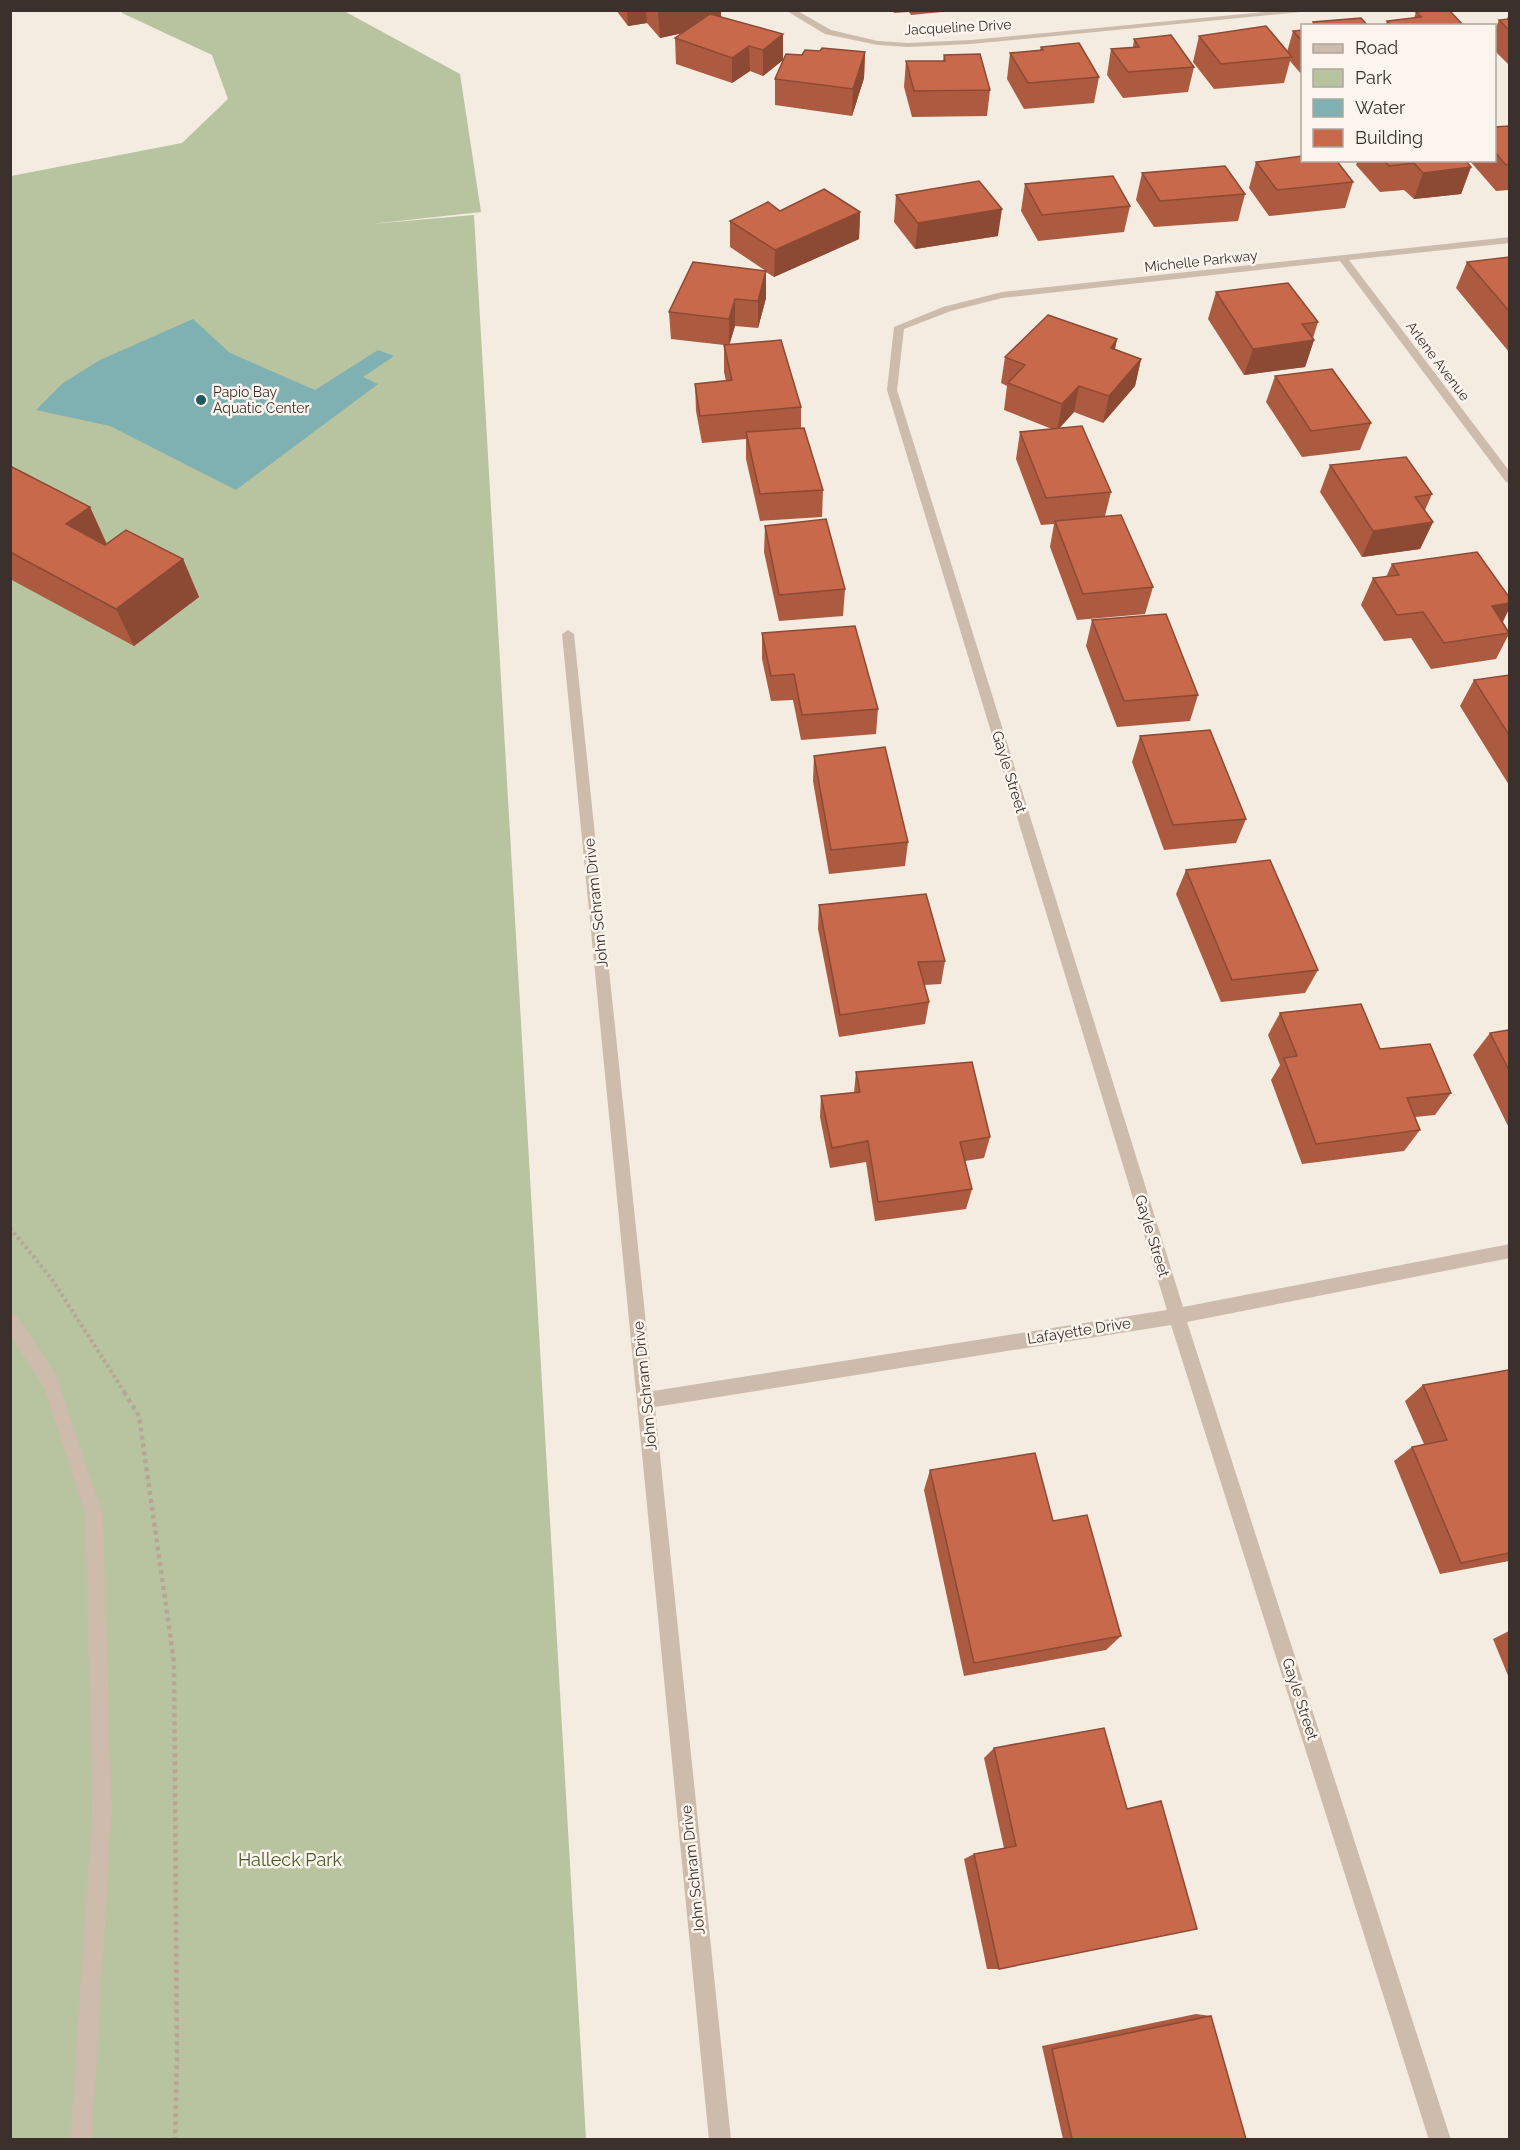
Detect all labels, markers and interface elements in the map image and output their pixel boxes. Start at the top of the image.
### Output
street label: Jacqueline Drive [904,16,1012,38]
legend [1301,24,1496,162]
text: Road [1355,37,1398,58]
text: Park [1355,67,1392,88]
text: Water [1355,97,1406,118]
text: Building [1355,127,1423,148]
street label: Michelle Parkway [1144,247,1259,275]
street label: Arlene Avenue [1403,318,1473,404]
place label: Papio Bay Aquatic Center [213,384,309,416]
marker: Papio Bay Aquatic Center [194,393,208,407]
street label: Gayle Street [988,729,1030,815]
street label: John Schram Drive [580,837,612,969]
street label: Gayle Street [1131,1193,1173,1279]
street label: Lafayette Drive [1026,1314,1132,1348]
street label: John Schram Drive [629,1320,661,1452]
street label: Gayle Street [1278,1656,1322,1742]
street label: John Schram Drive [677,1804,709,1936]
park label: Halleck Park [238,1849,343,1870]

